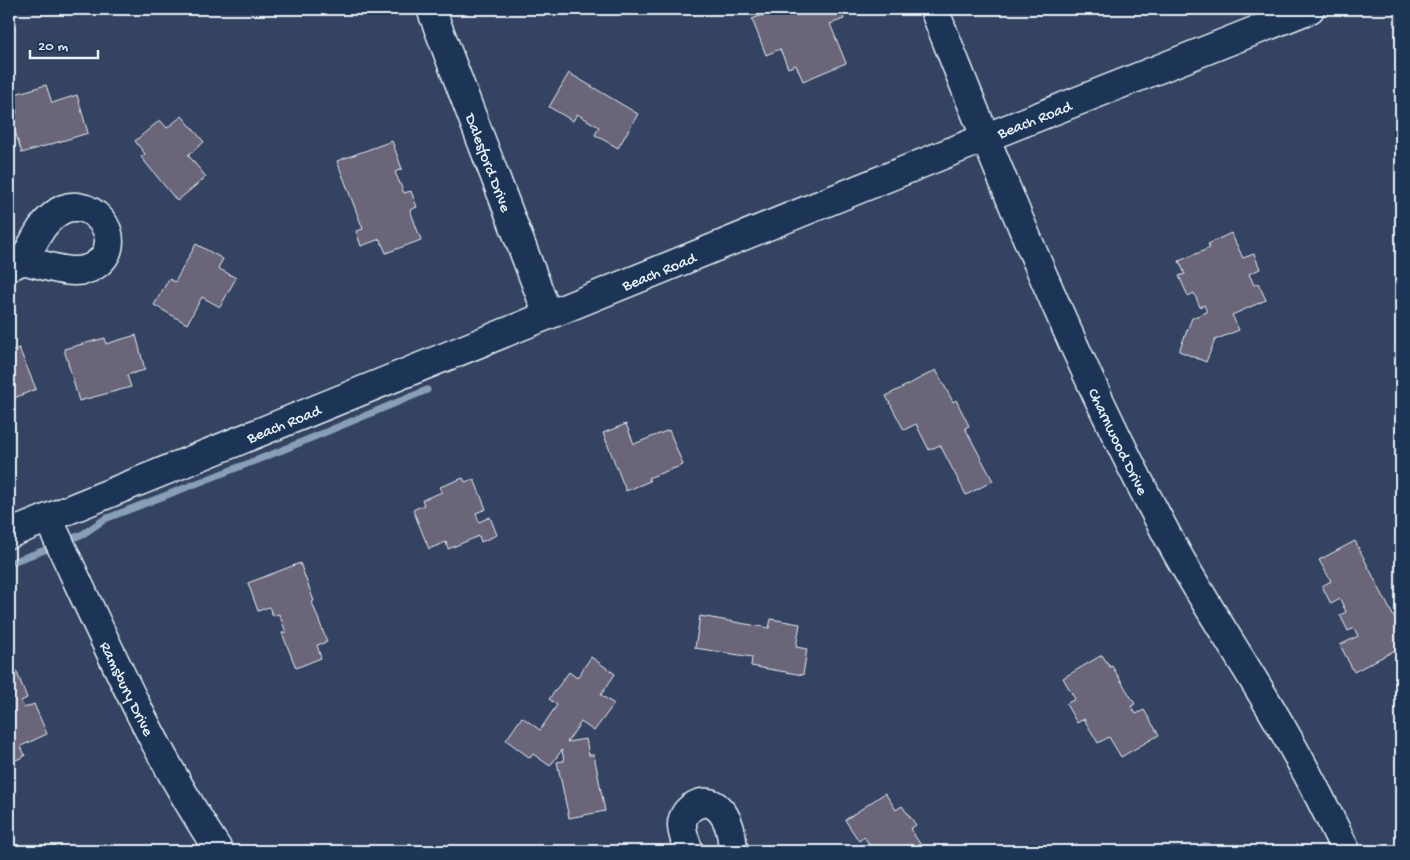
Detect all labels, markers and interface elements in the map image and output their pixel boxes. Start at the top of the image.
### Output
scale bar [30,28,98,60]
text: 20 m [38,38,68,56]
street label: Beach Road [994,98,1077,145]
street label: Dalesford Drive [459,111,514,216]
street label: Beach Road [619,249,701,297]
street label: Charnwood Drive [1082,386,1151,500]
street label: Beach Road [244,402,326,450]
street label: Ramsbury Drive [94,639,156,741]

